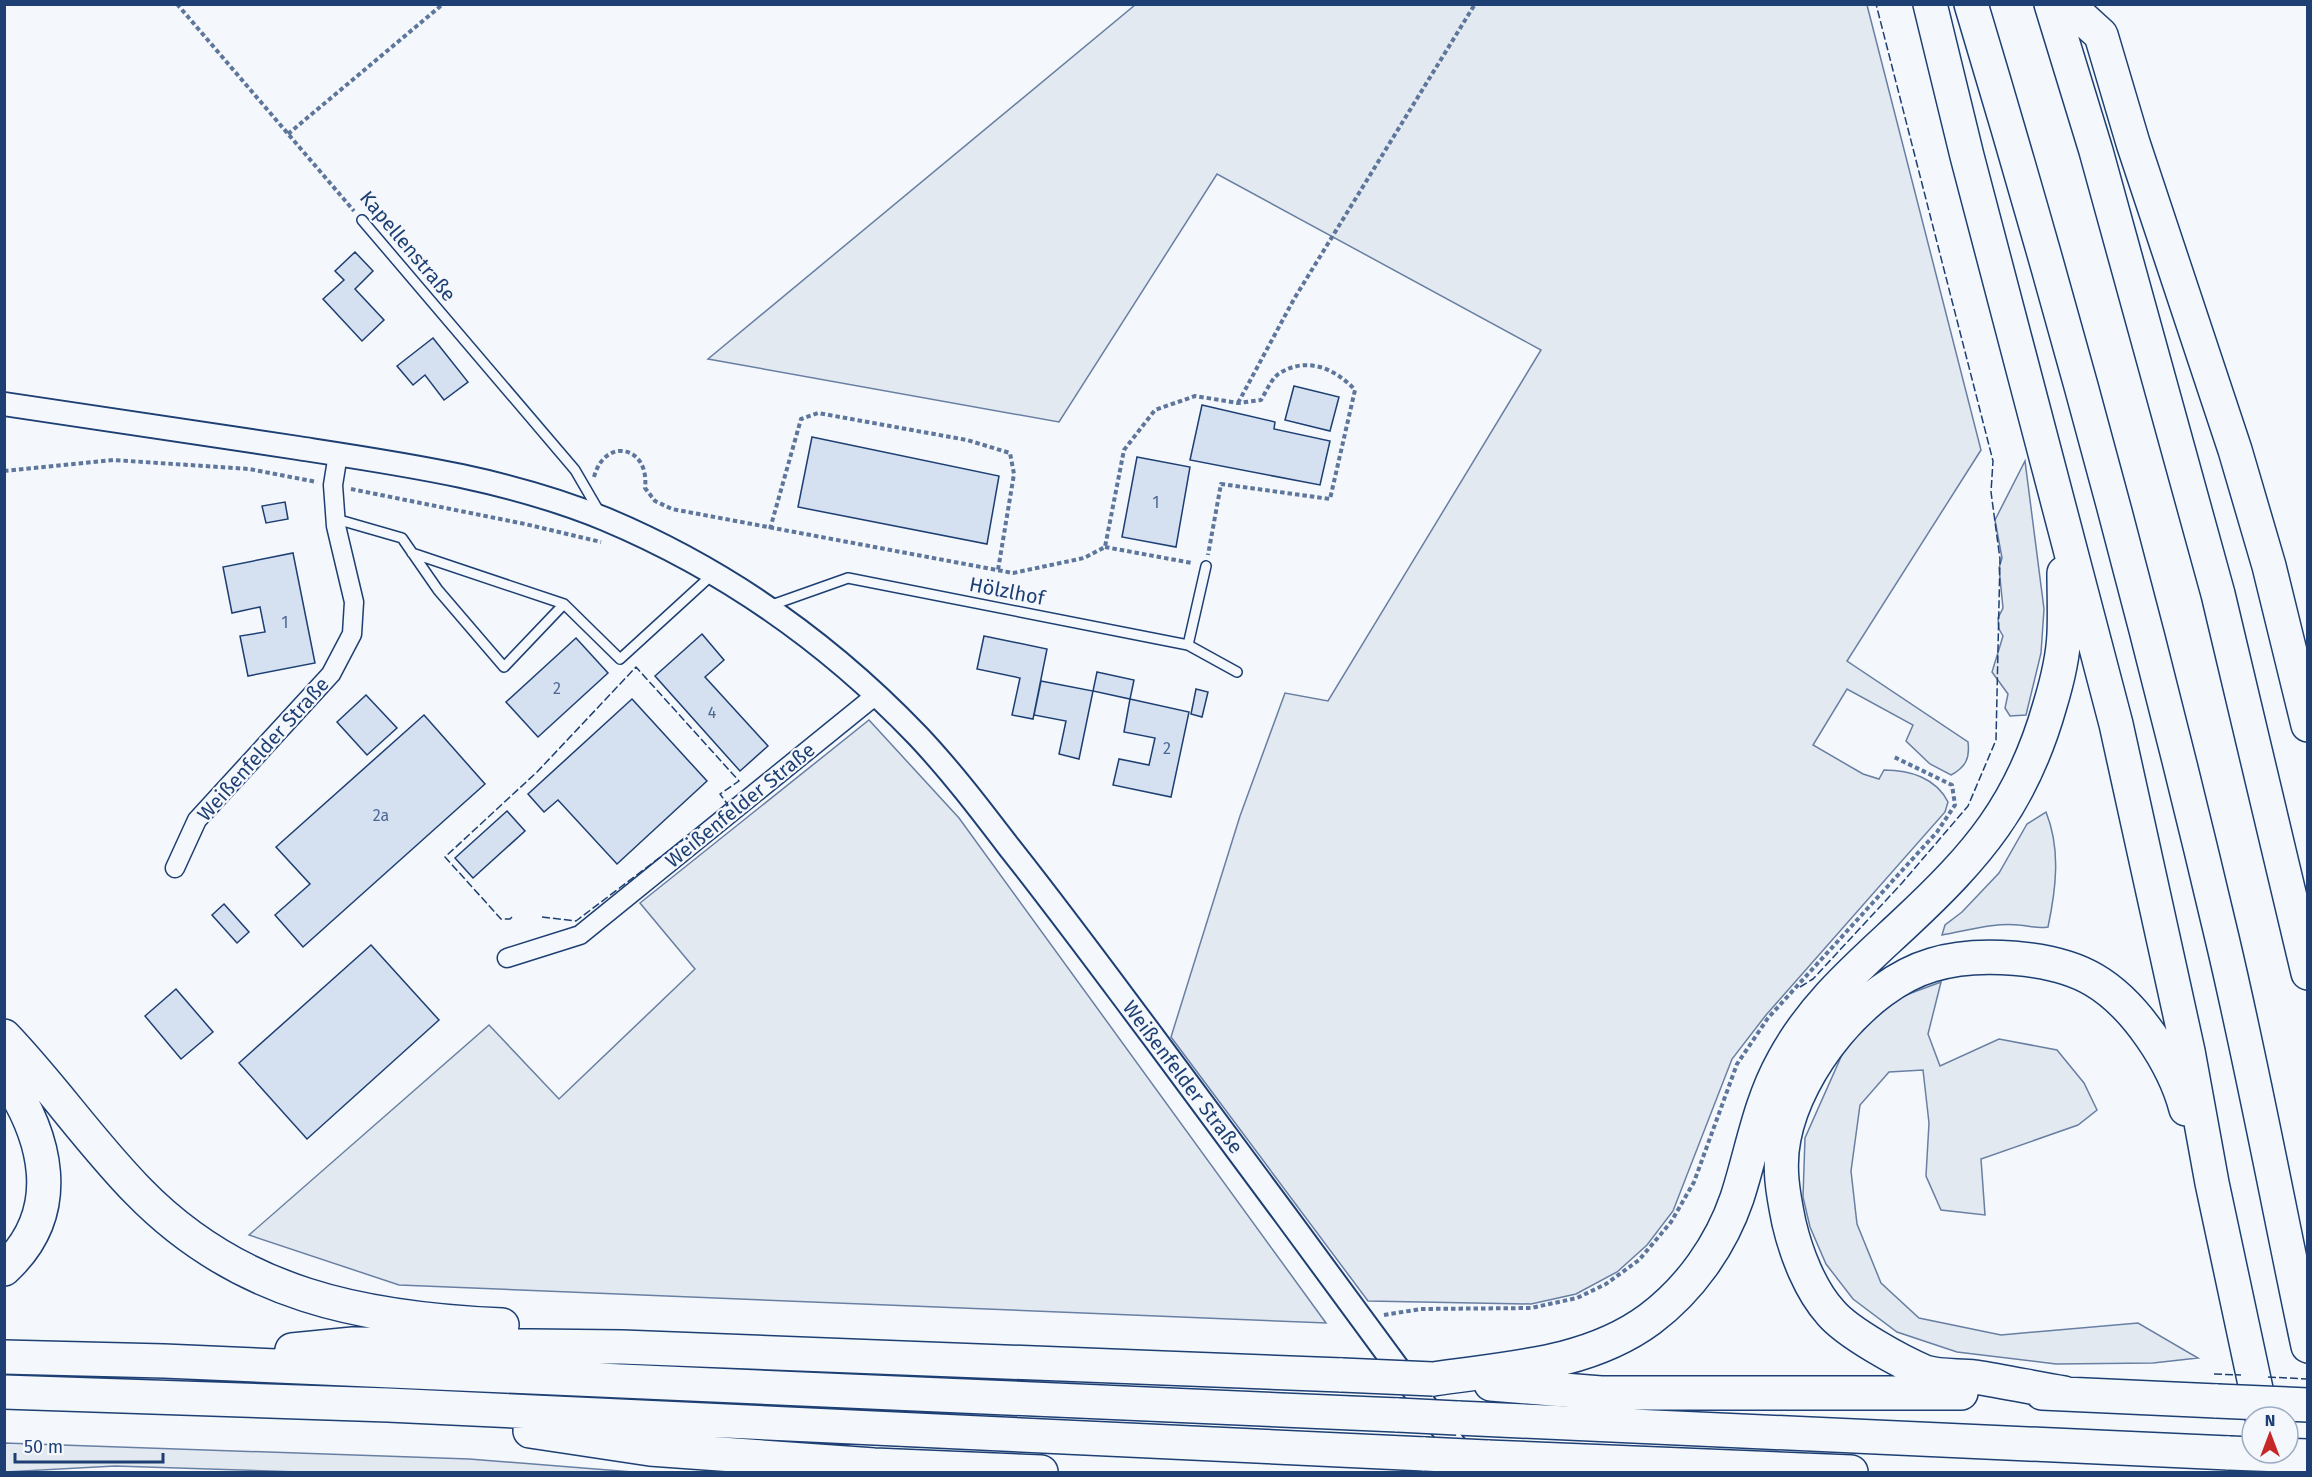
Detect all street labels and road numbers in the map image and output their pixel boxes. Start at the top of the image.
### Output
street label: Kapellenstraße [355,186,461,306]
street label: Hölzlhof [967,572,1048,610]
street label: Weißenfelder Straße [192,672,334,826]
street label: Weißenfelder Straße [660,737,820,873]
street label: Weißenfelder Straße [1118,996,1248,1158]

